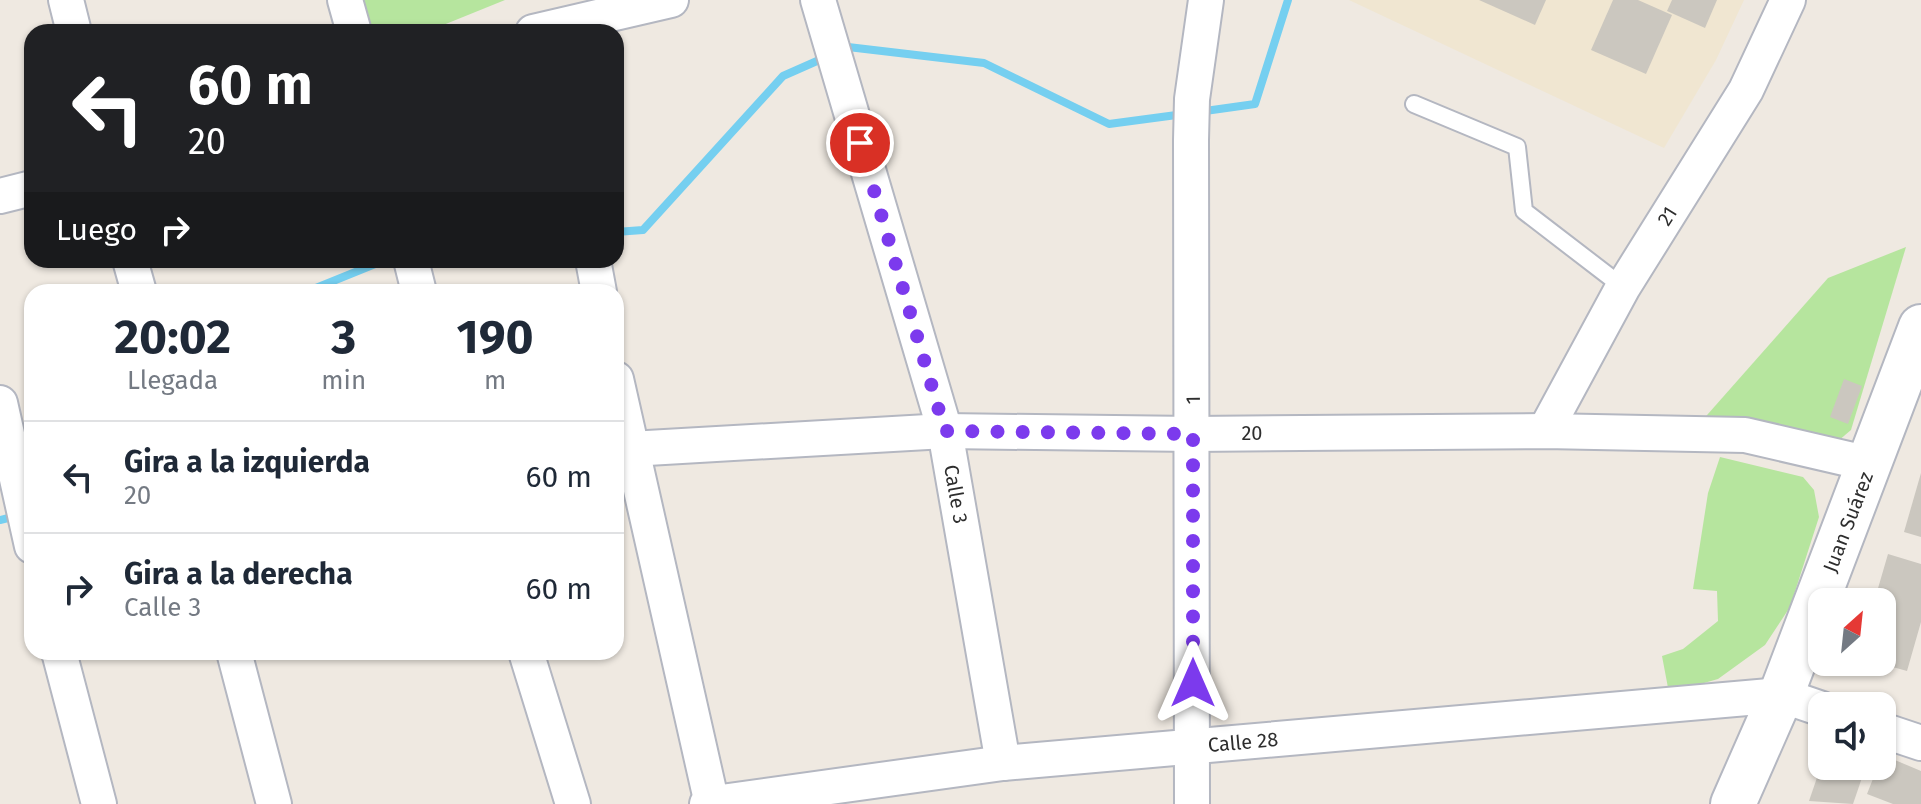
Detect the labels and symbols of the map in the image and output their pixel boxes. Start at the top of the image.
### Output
pin [826,109,894,177]
street label: 21 [1652,202,1682,230]
street label: 1 [1181,395,1205,405]
street label: 20 [1241,421,1263,445]
street label: Calle 3 [939,463,973,525]
street label: Juan Suárez [1818,468,1878,576]
north arrow [1808,588,1896,676]
position arrow [1151,641,1235,725]
street label: Calle 28 [1207,727,1279,757]

